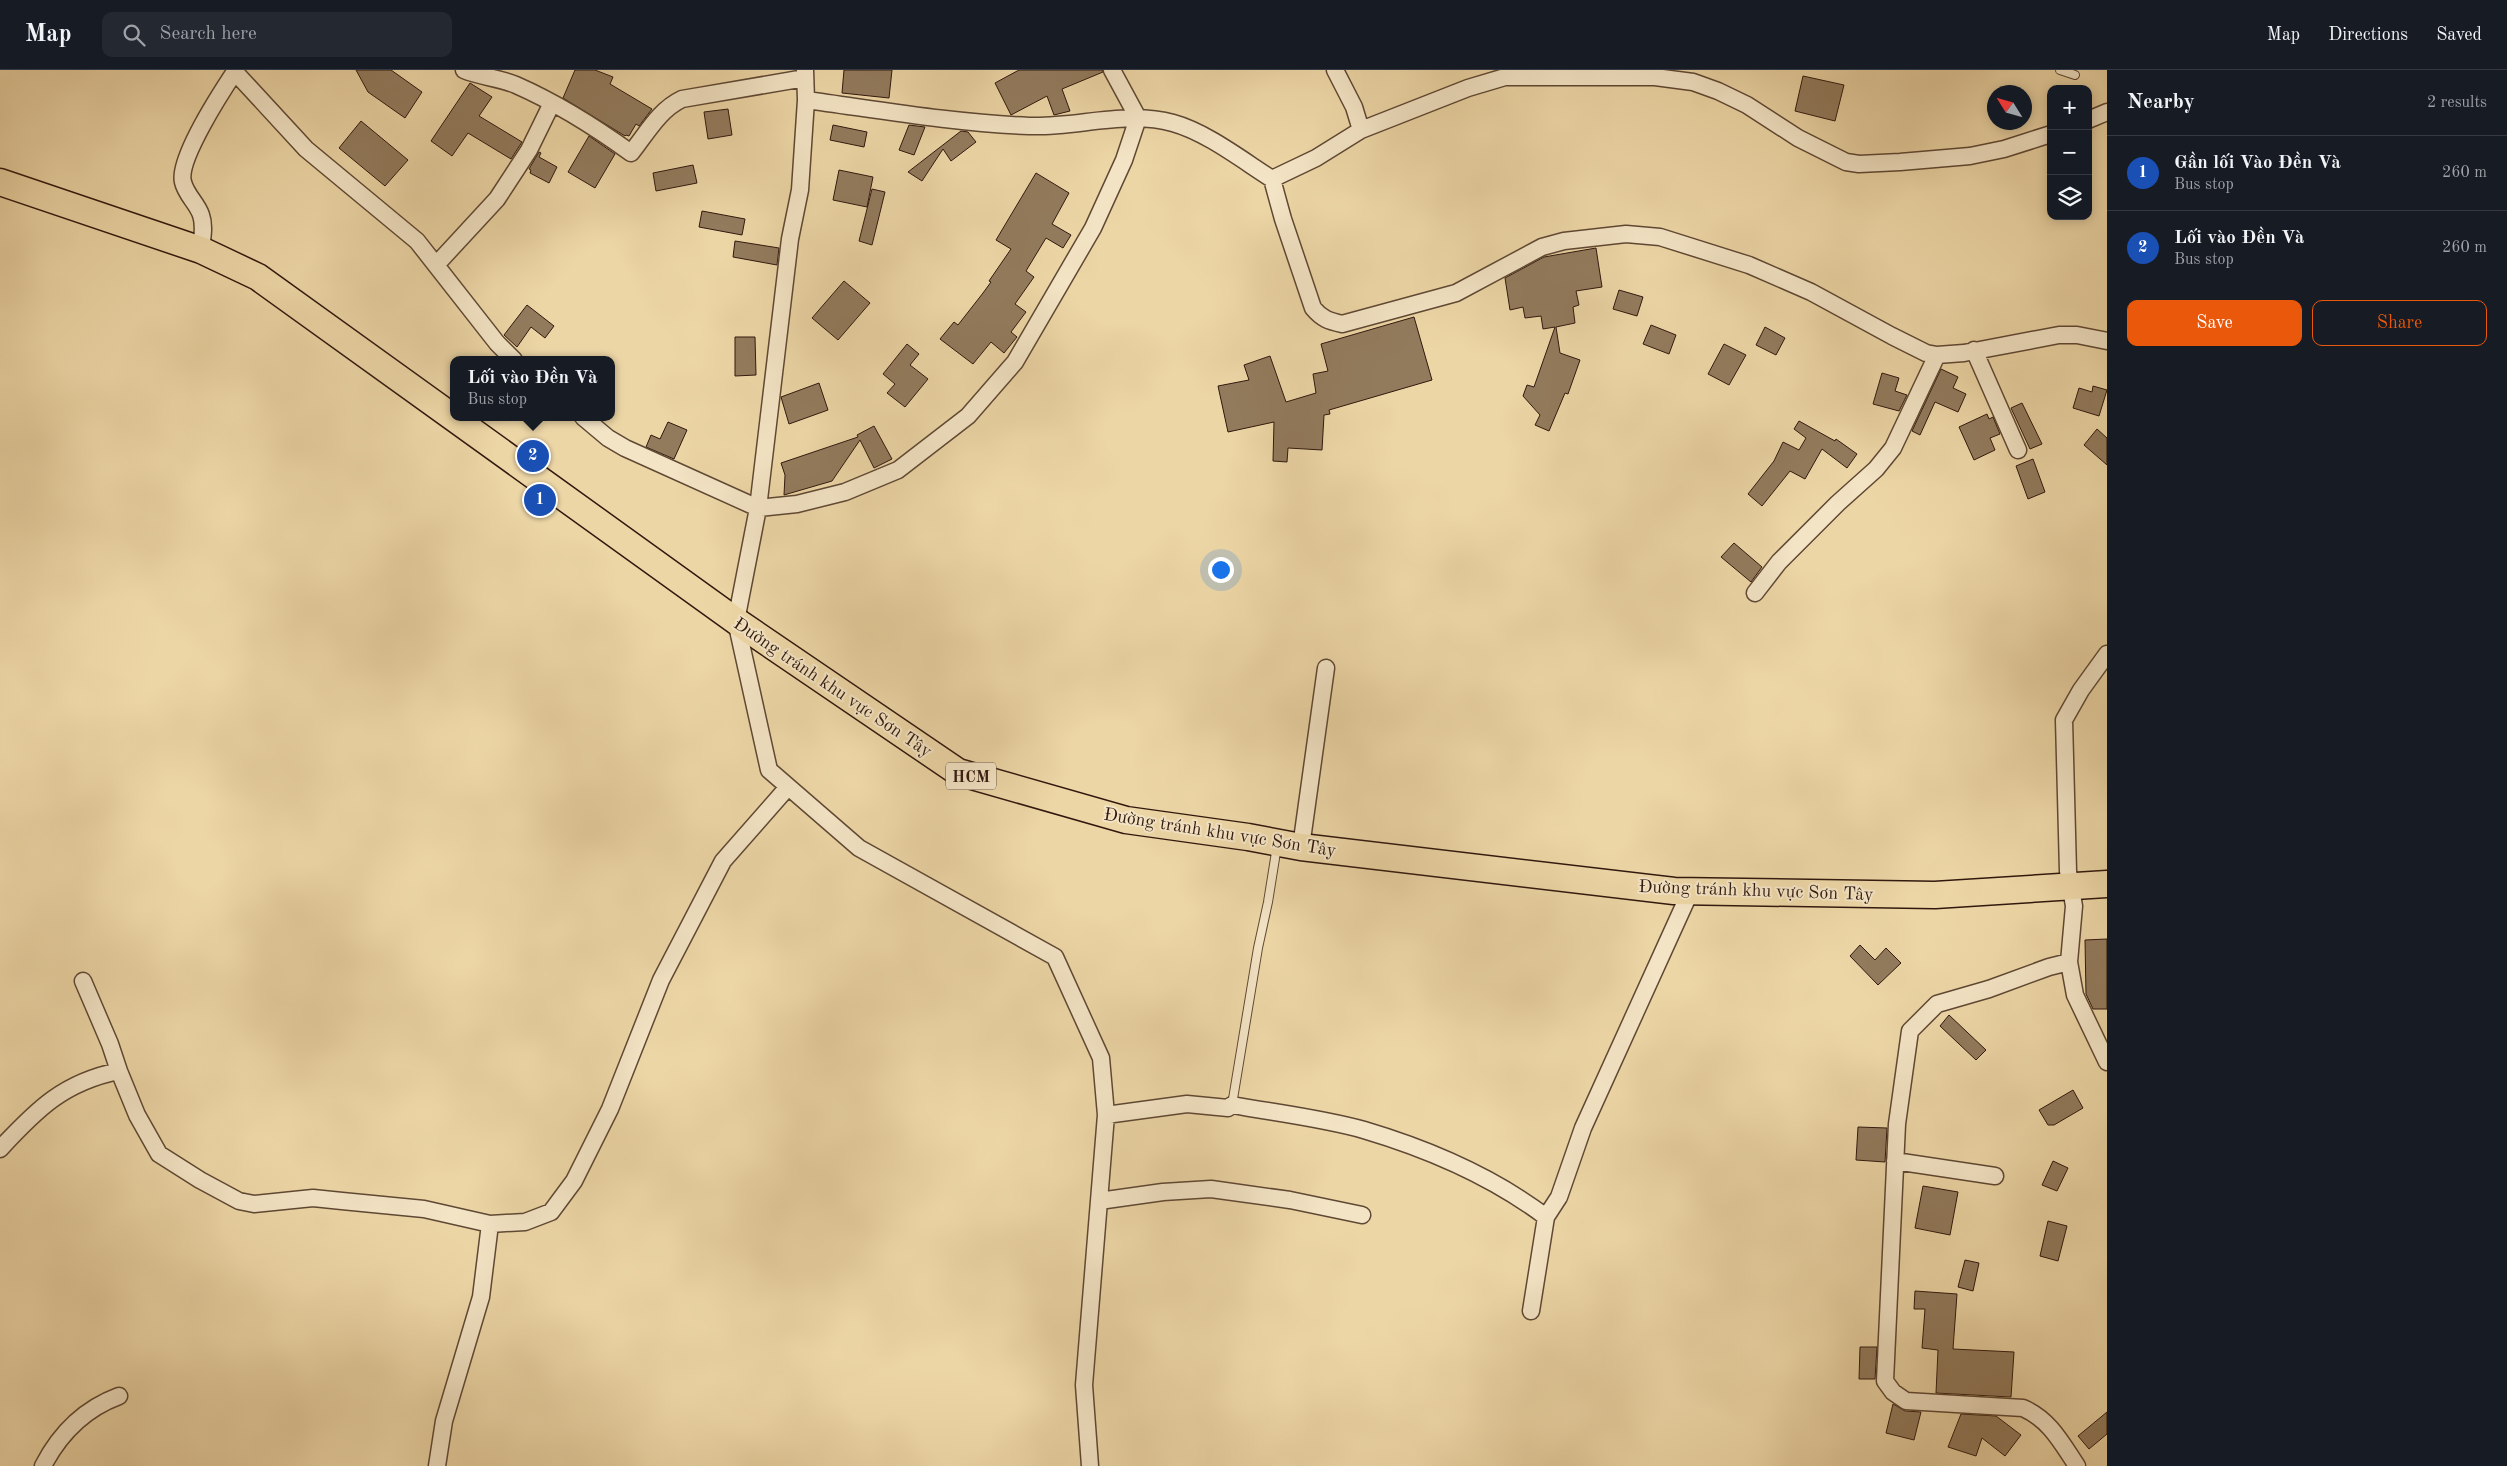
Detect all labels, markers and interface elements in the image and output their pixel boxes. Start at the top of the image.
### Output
search box [102,12,452,57]
icon: search [120,21,148,49]
text: Map [25,23,72,47]
text: Search here [160,25,257,44]
text: Map [2267,26,2300,44]
text: Directions [2328,26,2408,44]
text: Saved [2436,26,2482,44]
north arrow [1987,85,2032,130]
map controls [2047,85,2092,220]
button: + [2047,85,2092,130]
text: Nearby [2127,92,2195,113]
text: 2 results [2427,95,2487,111]
button: − [2047,130,2092,175]
text: Gần lối Vào Đền Và [2174,154,2341,173]
text: 1 [2138,165,2148,181]
text: 260 m [2442,165,2487,181]
button: layers [2047,175,2092,220]
text: Bus stop [2174,177,2234,193]
text: Lối vào Đền Và [2174,229,2304,248]
text: 2 [2138,240,2148,256]
text: 260 m [2442,240,2487,256]
text: Bus stop [2174,252,2234,268]
button: Save [2127,300,2302,346]
button: Share [2312,300,2487,346]
popup [450,356,615,421]
text: Lối vào Đền Và [467,369,598,388]
text: Bus stop [467,392,527,408]
pin: 2 [517,437,549,475]
pin: 1 [524,481,556,519]
your location [1208,557,1234,583]
street label: Đường tránh khu vực Sơn Tây [730,615,935,761]
road number: HCM [946,762,996,789]
street label: Đường tránh khu vực Sơn Tây [1102,806,1338,860]
street label: Đường tránh khu vực Sơn Tây [1638,878,1874,904]

